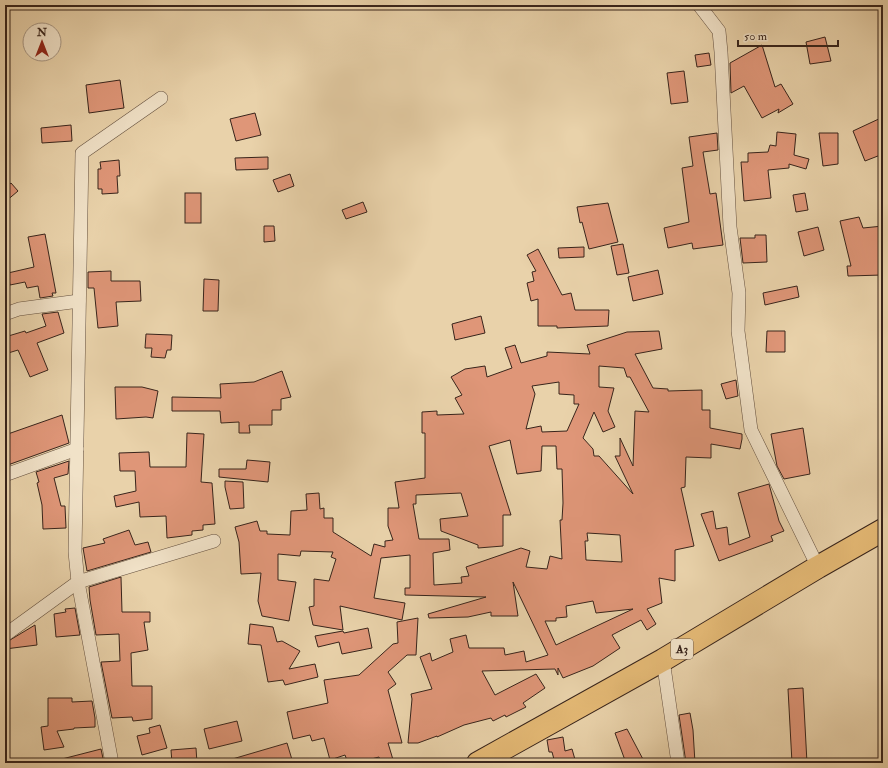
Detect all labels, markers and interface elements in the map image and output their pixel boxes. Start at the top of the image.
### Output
north arrow [22,22,62,62]
scale bar [738,22,838,48]
text: N [36,26,48,39]
text: 50 m [744,29,768,44]
road number: A3 [671,639,693,659]

